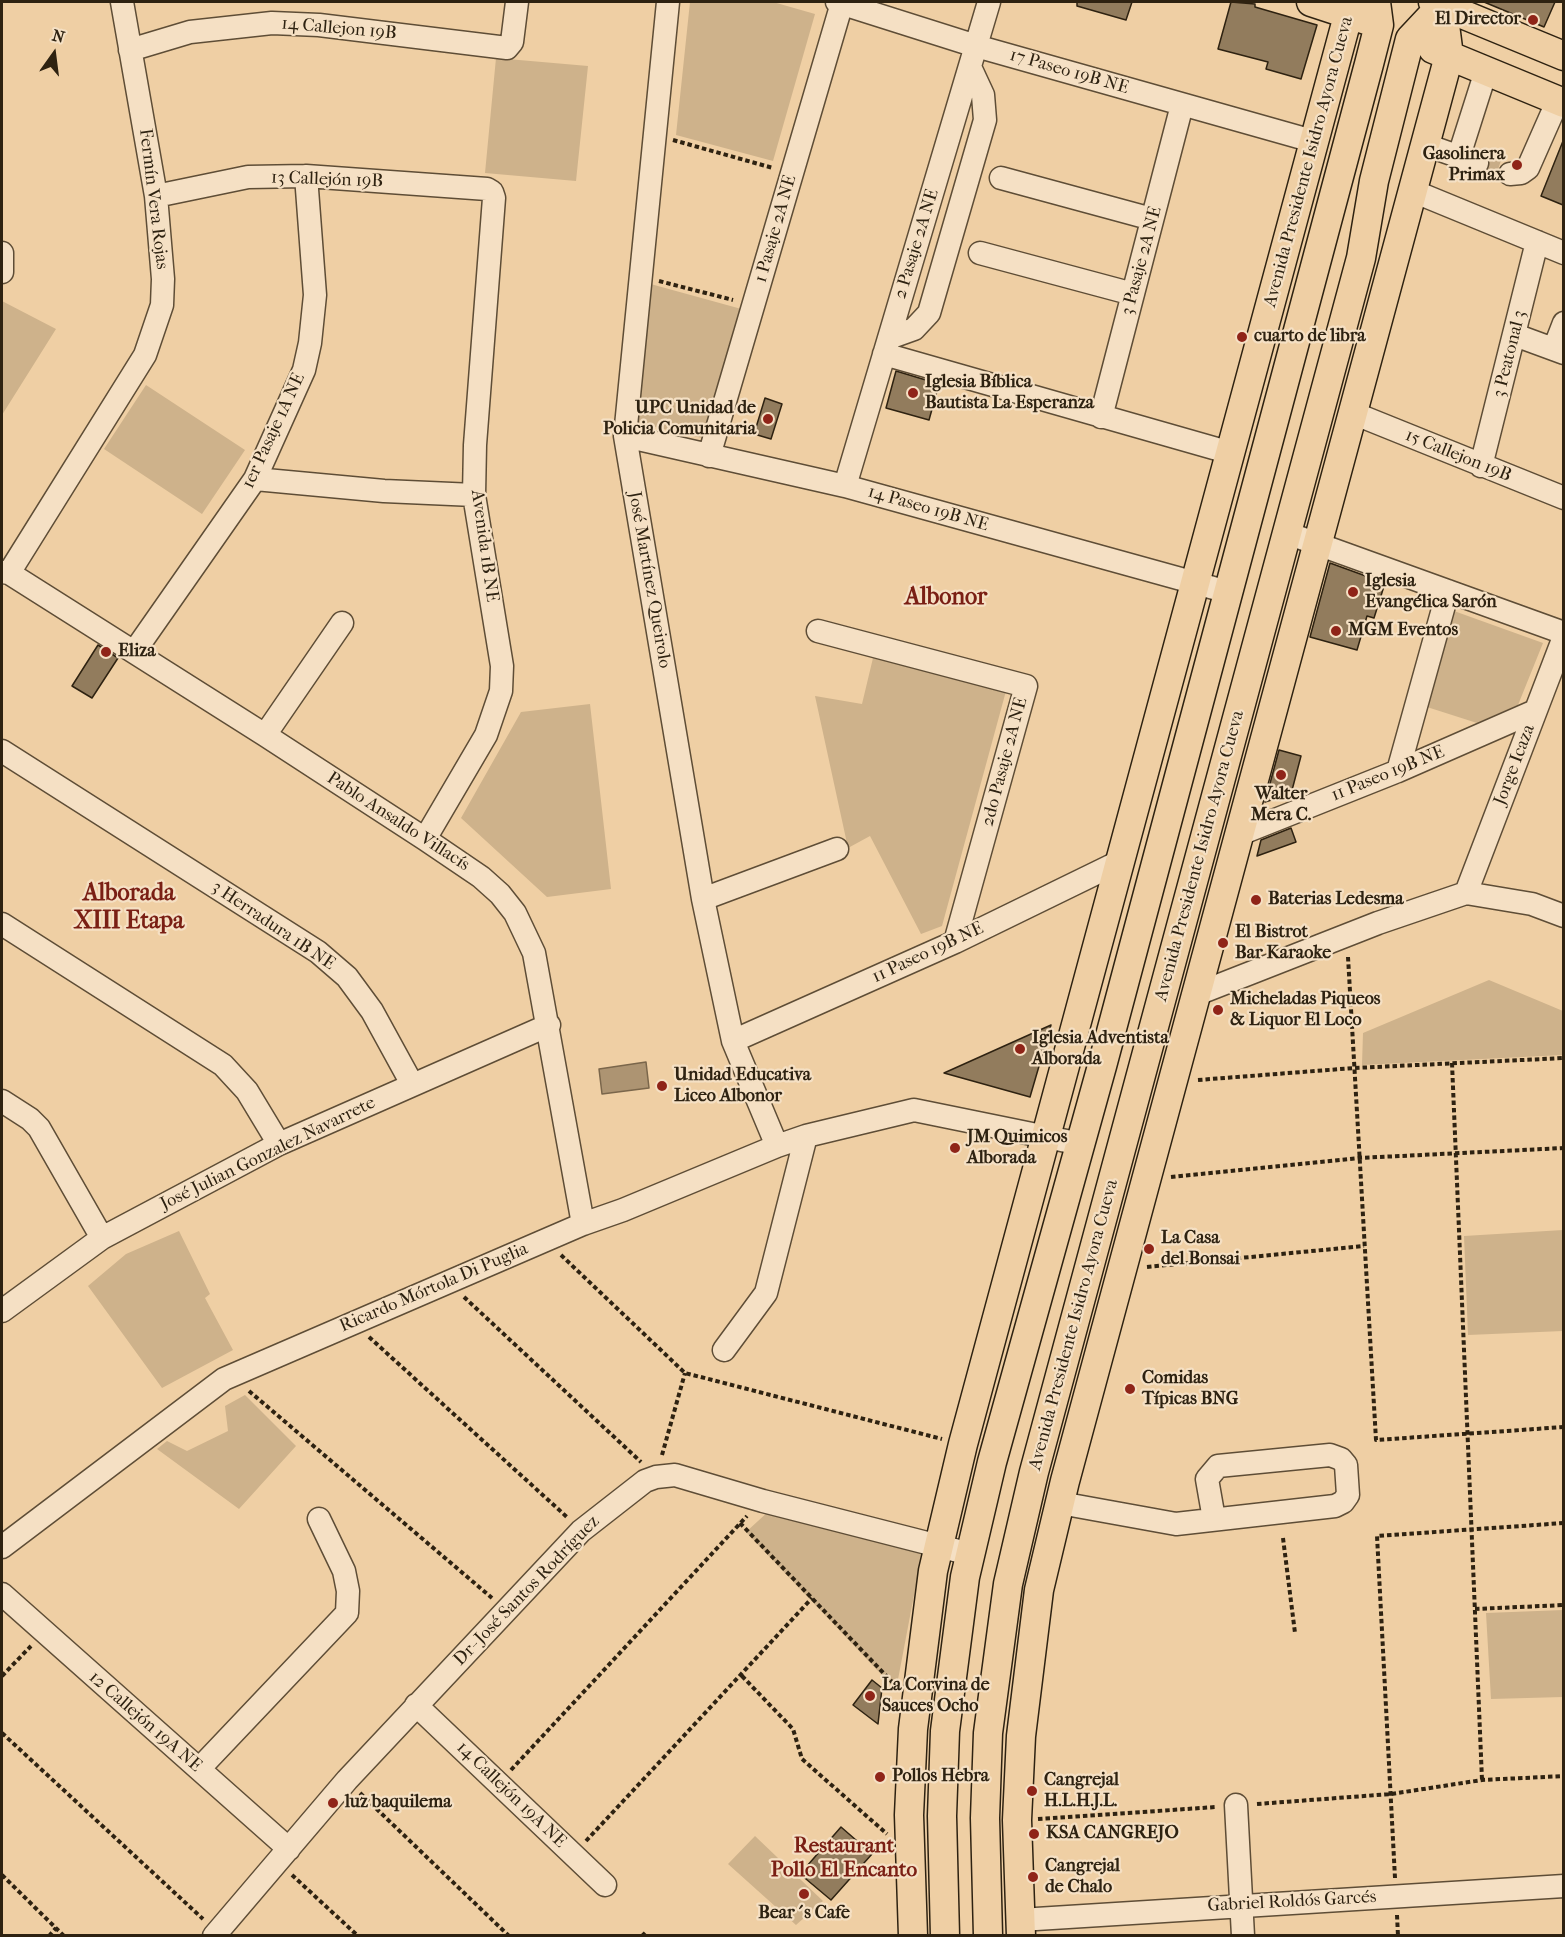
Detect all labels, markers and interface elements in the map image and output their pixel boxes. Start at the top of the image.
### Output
place label: El Director [1435,9,1521,31]
street label: 14 Callejon 19B [281,13,397,45]
marker: El Director [1526,13,1540,27]
street label: Avenida Presidente Isidro Ayora Cueva [1260,14,1358,310]
north arrow [24,24,84,84]
text: N [50,25,67,47]
street label: 17 Paseo 19B NE [1007,45,1131,99]
street label: Fermín Vera Rojas [134,127,172,271]
place label: Gasolinera Primax [1423,144,1505,186]
marker: Gasolinera Primax [1510,158,1524,172]
street label: 13 Callejón 19B [271,167,383,193]
street label: 1 Pasaje 2A NE [750,173,802,285]
street label: 2 Pasaje 2A NE [890,186,944,302]
street label: 3 Pasaje 2A NE [1117,204,1167,318]
street label: 3 Peatonal 3 [1489,308,1531,400]
place label: cuarto de libra [1254,326,1366,348]
marker: cuarto de libra [1235,330,1249,344]
street label: 1er Pasaje 1A NE [238,370,310,492]
place label: Iglesia Bíblica Bautista La Esperanza [925,372,1094,415]
marker: Iglesia Bíblica Bautista La Esperanza [906,386,920,400]
place label: UPC Unidad de Policia Comunitaria [603,398,756,440]
marker: UPC Unidad de Policia Comunitaria [761,412,775,426]
street label: 15 Callejon 19B [1402,425,1514,487]
street label: 14 Paseo 19B NE [865,481,991,537]
street label: Avenida 1B NE [465,488,503,604]
street label: José Martínez Queirolo [623,490,675,670]
place label: Iglesia Evangélica Sarón [1365,571,1497,614]
district label: Albonor [905,584,987,612]
marker: Iglesia Evangélica Sarón [1346,585,1360,599]
place label: MGM Eventos [1348,620,1458,642]
marker: MGM Eventos [1329,624,1343,638]
place label: Eliza [118,641,156,663]
marker: Eliza [99,645,113,659]
street label: 2do Pasaje 2A NE [977,695,1033,829]
street label: Avenida Presidente Isidro Ayora Cueva [1151,708,1249,1004]
street label: Jorge Icaza [1490,722,1540,808]
street label: 11 Paseo 19B NE [1328,741,1448,807]
street label: Pablo Ansaldo Villacís [322,768,474,876]
marker: Walter Mera C. [1274,768,1288,782]
place label: Walter Mera C. [1251,784,1311,826]
street label: 3 Herradura 1B NE [207,877,339,975]
district label: Alborada XIII Etapa [74,880,184,936]
place label: Baterias Ledesma [1268,889,1404,911]
marker: Baterias Ledesma [1249,893,1263,907]
street label: 11 Paseo 19B NE [869,918,987,988]
place label: El Bistrot Bar Karaoke [1235,922,1331,964]
marker: El Bistrot Bar Karaoke [1216,936,1230,950]
place label: Micheladas Piqueos & Liquor El Loco [1230,989,1380,1032]
marker: Micheladas Piqueos & Liquor El Loco [1211,1003,1225,1017]
place label: Iglesia Adventista Alborada [1032,1028,1169,1070]
marker: Iglesia Adventista Alborada [1013,1042,1027,1056]
place label: Unidad Educativa Liceo Albonor [674,1065,811,1108]
marker: Unidad Educativa Liceo Albonor [655,1079,669,1093]
street label: José Julian Gonzalez Navarrete [157,1092,379,1216]
place label: JM Quimicos Alborada [967,1127,1067,1170]
marker: JM Quimicos Alborada [948,1141,962,1155]
street label: Avenida Presidente Isidro Ayora Cueva [1025,1177,1123,1473]
place label: La Casa del Bonsai [1161,1228,1240,1270]
street label: Ricardo Mórtola Di Puglia [337,1239,531,1337]
marker: La Casa del Bonsai [1142,1242,1156,1256]
place label: Comidas Típicas BNG [1142,1368,1239,1410]
marker: Comidas Típicas BNG [1123,1382,1137,1396]
street label: Dr- José Santos Rodríguez [450,1511,604,1671]
street label: 12 Callejón 19A NE [84,1667,206,1777]
place label: La Corvina de Sauces Ocho [882,1675,990,1718]
marker: La Corvina de Sauces Ocho [863,1689,877,1703]
street label: 14 Callejón 19A NE [452,1737,570,1853]
place label: Pollos Hebra [892,1766,989,1788]
marker: Pollos Hebra [873,1770,887,1784]
place label: Cangrejal H.L.H.J.L. [1044,1770,1119,1812]
marker: Cangrejal H.L.H.J.L. [1025,1784,1039,1798]
place label: luz baquilema [345,1792,451,1814]
marker: luz baquilema [326,1796,340,1810]
place label: KSA CANGREJO [1046,1823,1179,1845]
marker: KSA CANGREJO [1027,1827,1041,1841]
district label: Restaurant Pollo El Encanto [771,1834,917,1884]
place label: Cangrejal de Chalo [1045,1856,1120,1898]
marker: Cangrejal de Chalo [1026,1870,1040,1884]
marker: Bear´s Cafe [797,1887,811,1901]
street label: Gabriel Roldós Garcés [1207,1887,1377,1917]
place label: Bear´s Cafe [758,1903,850,1925]

